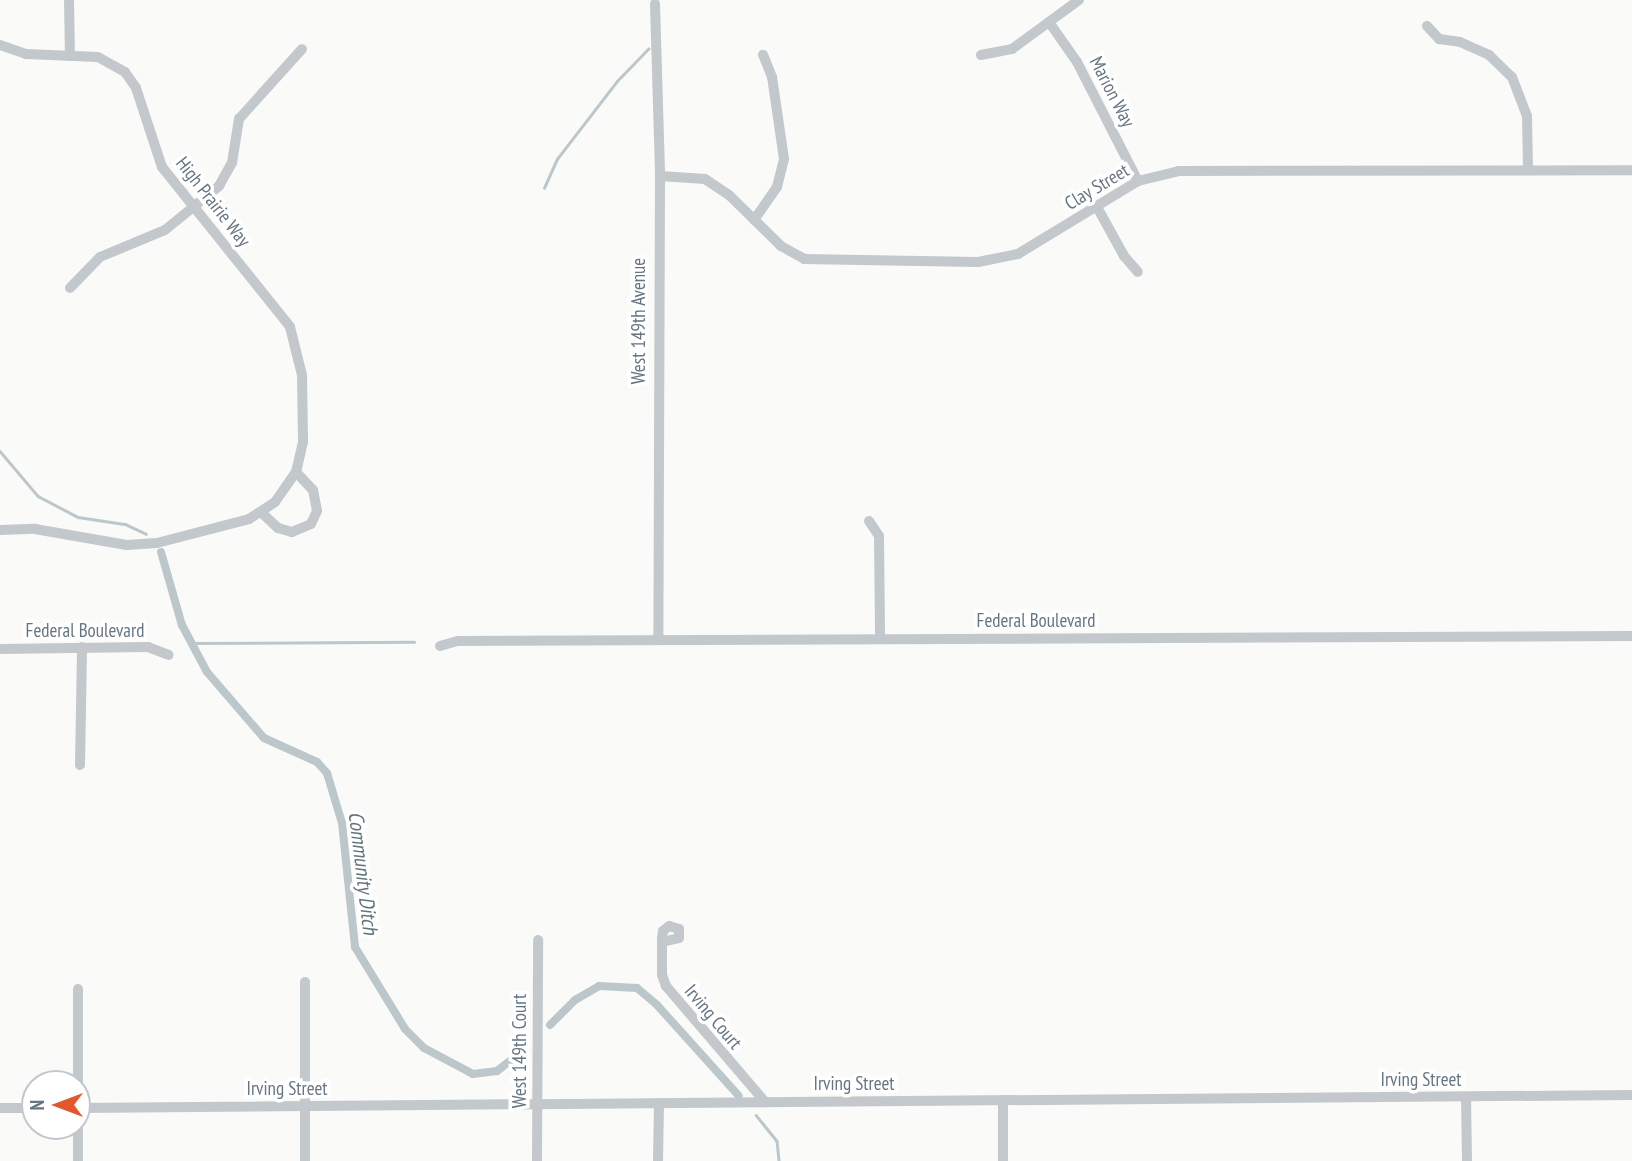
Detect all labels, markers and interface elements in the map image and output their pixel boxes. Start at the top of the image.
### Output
street label: Marion Way [1084,53,1140,131]
street label: High Prairie Way [171,152,255,252]
street label: Clay Street [1061,159,1133,215]
street label: West 149th Avenue [628,258,650,384]
street label: Federal Boulevard [977,610,1095,632]
street label: Federal Boulevard [26,620,144,642]
water label: Community Ditch [343,810,383,936]
street label: Irving Court [679,980,747,1054]
street label: West 149th Court [509,994,531,1108]
street label: Irving Street [1380,1069,1462,1091]
north arrow [21,1070,91,1140]
street label: Irving Street [813,1073,895,1095]
street label: Irving Street [246,1078,328,1100]
text: N [25,1100,49,1110]

